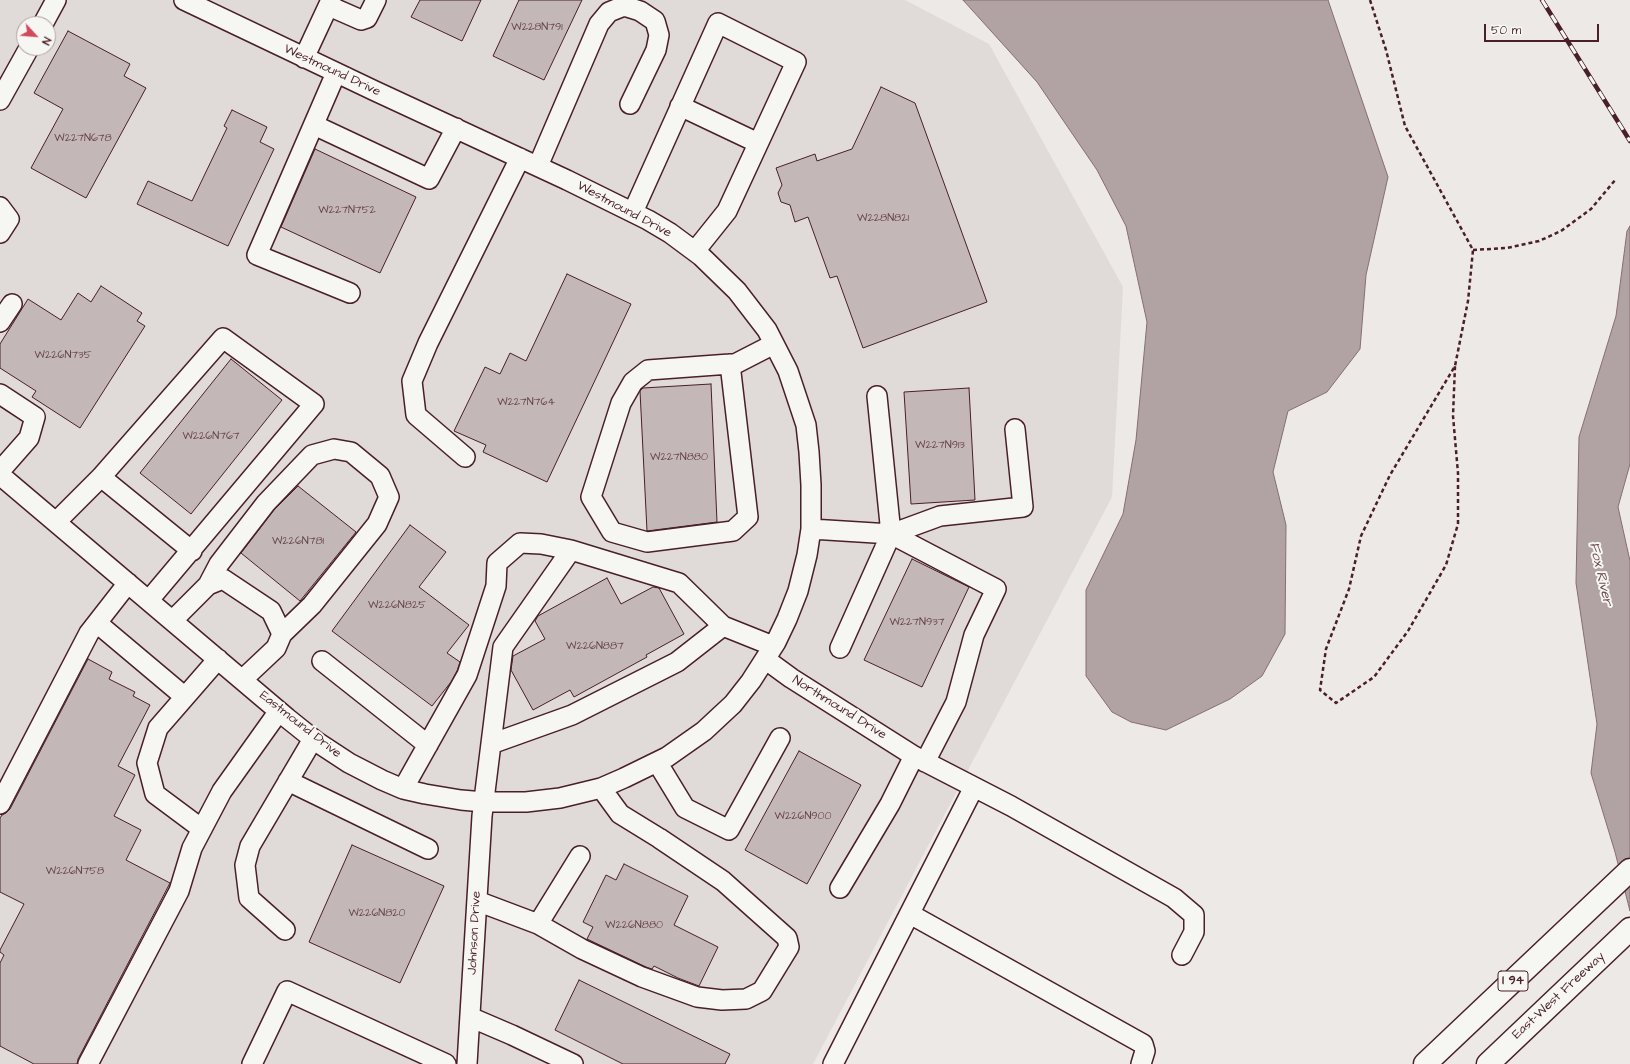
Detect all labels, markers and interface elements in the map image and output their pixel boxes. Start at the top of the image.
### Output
north arrow [16,16,56,56]
scale bar [1486,16,1601,42]
house number: W228N791 [511,21,563,35]
text: 50 m [1491,22,1521,39]
text: N [38,35,55,47]
street label: Westmound Drive [281,42,383,100]
house number: W227N678 [54,132,112,146]
street label: Westmound Drive [574,179,674,241]
house number: W227N752 [318,204,376,218]
house number: W228N821 [857,212,909,226]
house number: W226N735 [35,349,91,363]
house number: W227N764 [497,396,555,410]
house number: W226N767 [182,430,240,444]
house number: W227N913 [915,439,965,453]
house number: W227N880 [650,451,708,465]
house number: W226N781 [272,535,324,549]
water label: Fox River [1585,541,1615,607]
house number: W226N825 [368,599,426,613]
house number: W227N937 [889,616,945,630]
house number: W226N887 [566,640,624,654]
street label: Northmound Drive [789,673,889,743]
street label: Eastmound Drive [256,688,344,762]
house number: W226N900 [775,810,831,824]
house number: W226N758 [46,865,104,879]
street label: Johnson Drive [465,891,485,975]
house number: W226N820 [348,907,406,921]
house number: W226N880 [605,919,663,933]
street label: East-West Freeway [1509,949,1609,1043]
road number: I 94 [1498,971,1528,991]

